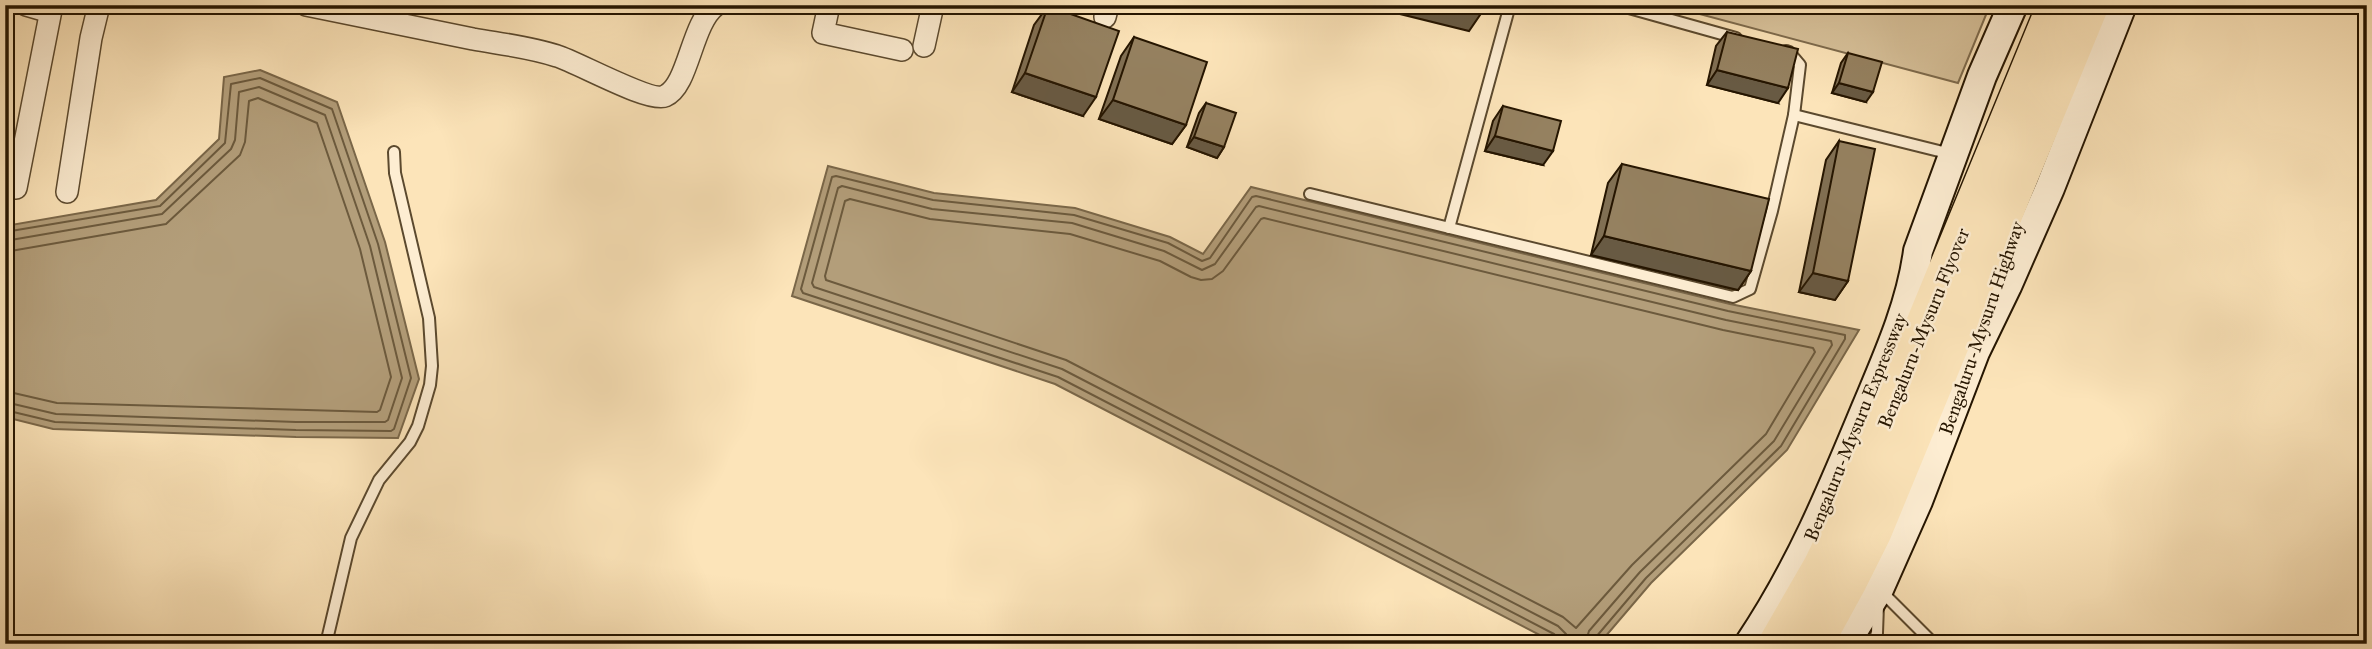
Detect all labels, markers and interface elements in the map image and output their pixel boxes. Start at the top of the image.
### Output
street label: Bengaluru-Mysuru Highway [1934,217,2030,438]
street label: Bengaluru-Mysuru Flyover [1873,224,1975,432]
street label: Bengaluru-Mysuru Expressway [1799,309,1913,545]

